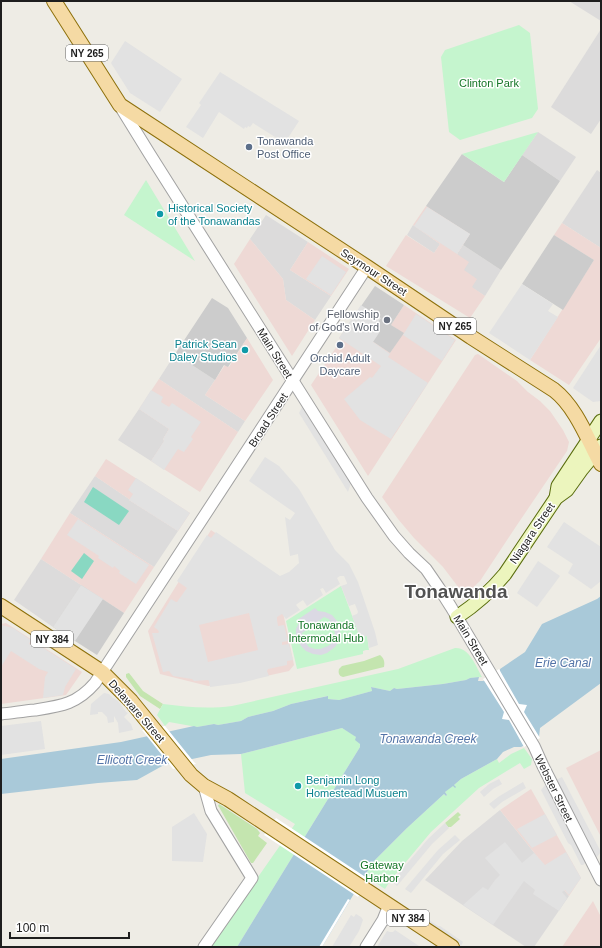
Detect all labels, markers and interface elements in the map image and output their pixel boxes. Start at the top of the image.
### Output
road number: NY 265 [66,45,108,61]
park label: Clinton Park [459,77,519,89]
place label: Tonawanda Post Office [257,135,314,160]
marker: Tonawanda Post Office [244,142,254,152]
place label: Historical Society of the Tonawandas [168,202,261,227]
marker: Historical Society of the Tonawandas [155,209,165,219]
street label: Seymour Street [339,246,409,298]
place label: Fellowship of God's Word [309,308,379,333]
marker: Fellowship of God's Word [382,315,392,325]
road number: NY 265 [434,318,476,334]
street label: Main Street [255,326,295,380]
place label: Patrick Sean Daley Studios [169,338,237,363]
marker: Orchid Adult Daycare [335,340,345,350]
marker: Patrick Sean Daley Studios [240,345,250,355]
place label: Orchid Adult Daycare [310,352,370,377]
street label: Broad Street [246,391,290,449]
street label: Niagara Street [507,500,557,566]
district label: Tonawanda [404,581,508,602]
street label: Main Street [451,613,491,667]
park label: Tonawanda Intermodal Hub [288,619,364,644]
road number: NY 384 [31,631,73,647]
water label: Erie Canal [535,656,591,670]
street label: Delaware Street [107,677,167,745]
water label: Tonawanda Creek [380,732,477,746]
street label: Webster Street [533,752,575,824]
water label: Ellicott Creek [97,753,168,767]
place label: Benjamin Long Homestead Musuem [306,774,408,799]
marker: Benjamin Long Homestead Musuem [293,781,303,791]
park label: Gateway Harbor [360,859,404,884]
road number: NY 384 [387,910,429,926]
scale bar [10,914,129,940]
text: 100 m [16,921,49,935]

